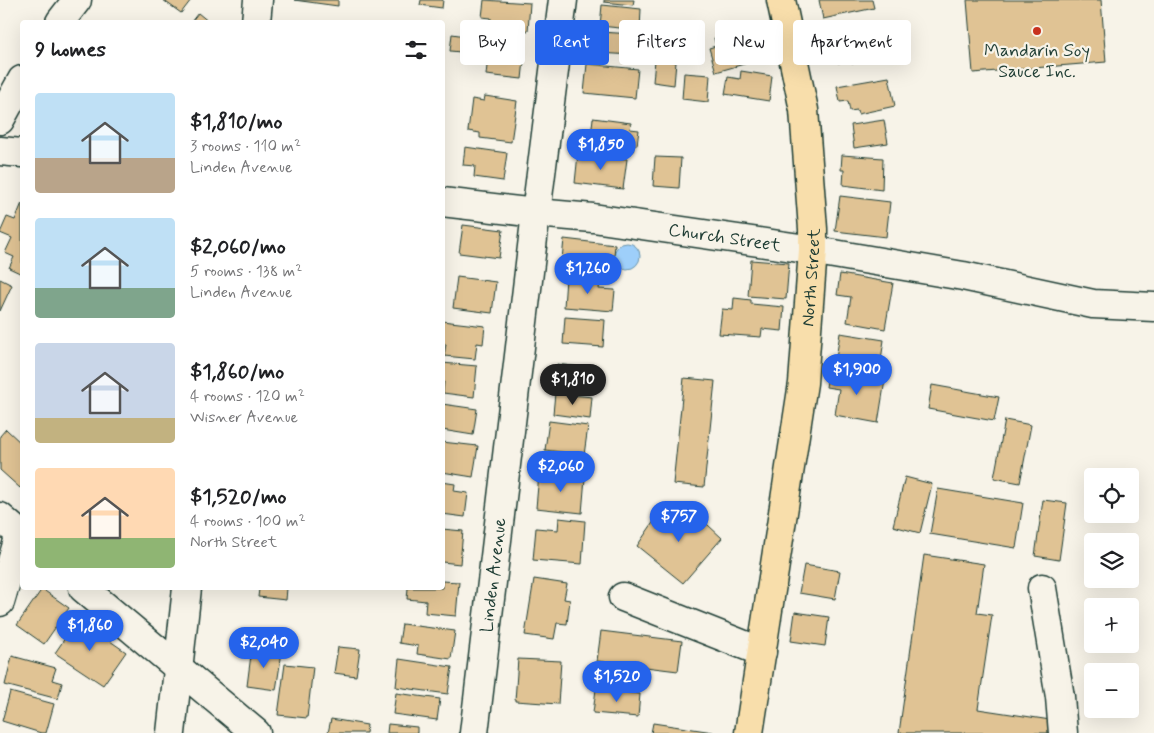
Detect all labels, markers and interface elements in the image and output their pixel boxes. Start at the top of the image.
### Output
chip: Buy [460,20,525,65]
chip: Rent [535,20,609,65]
chip: Filters [619,20,705,65]
chip: New [715,20,783,65]
chip: Apartment [793,20,911,65]
marker: Mandarin Soy Sauce Inc. [1031,25,1043,37]
text: 9 homes [35,36,106,64]
icon: filters [402,36,430,64]
place label: Mandarin Soy Sauce Inc. [984,39,1090,84]
text: $1,810/mo [190,108,283,136]
icon: home [75,113,135,173]
pin: $1,850 [560,128,642,171]
text: $1,850 [578,134,624,155]
text: 3 rooms · 110 m² [190,136,301,157]
text: Linden Avenue [190,157,292,178]
street label: Church Street [667,218,783,258]
street label: North Street [796,228,826,327]
text: $2,060/mo [190,233,286,261]
icon: home [75,238,135,298]
pin: $1,260 [547,252,629,295]
text: $1,260 [566,258,610,279]
text: 5 rooms · 138 m² [190,261,302,282]
text: Linden Avenue [190,282,292,303]
pin: $1,900 [816,354,898,396]
text: $1,860/mo [190,358,284,386]
text: $1,900 [833,359,881,380]
icon: home [75,363,135,423]
pin: $1,810 [532,364,614,406]
text: $1,810 [551,369,595,390]
text: 4 rooms · 120 m² [190,386,305,407]
text: Wisner Avenue [190,407,298,428]
pin: $2,060 [520,450,602,493]
text: $2,060 [538,456,584,477]
map controls [1084,468,1139,718]
button: locate [1084,468,1139,523]
text: $1,520/mo [190,483,287,511]
icon: home [75,488,135,548]
pin: $757 [649,500,709,543]
text: $757 [661,506,697,527]
text: 4 rooms · 100 m² [190,511,306,532]
street label: Linden Avenue [475,517,513,634]
text: North Street [190,532,277,553]
button: layers [1084,533,1139,588]
button: + [1084,598,1139,653]
pin: $1,860 [49,610,131,652]
text: $1,860 [67,615,113,636]
pin: $2,040 [223,626,305,669]
text: $2,040 [240,632,288,653]
pin: $1,520 [576,660,658,703]
button: − [1084,663,1139,718]
text: $1,520 [593,666,641,687]

